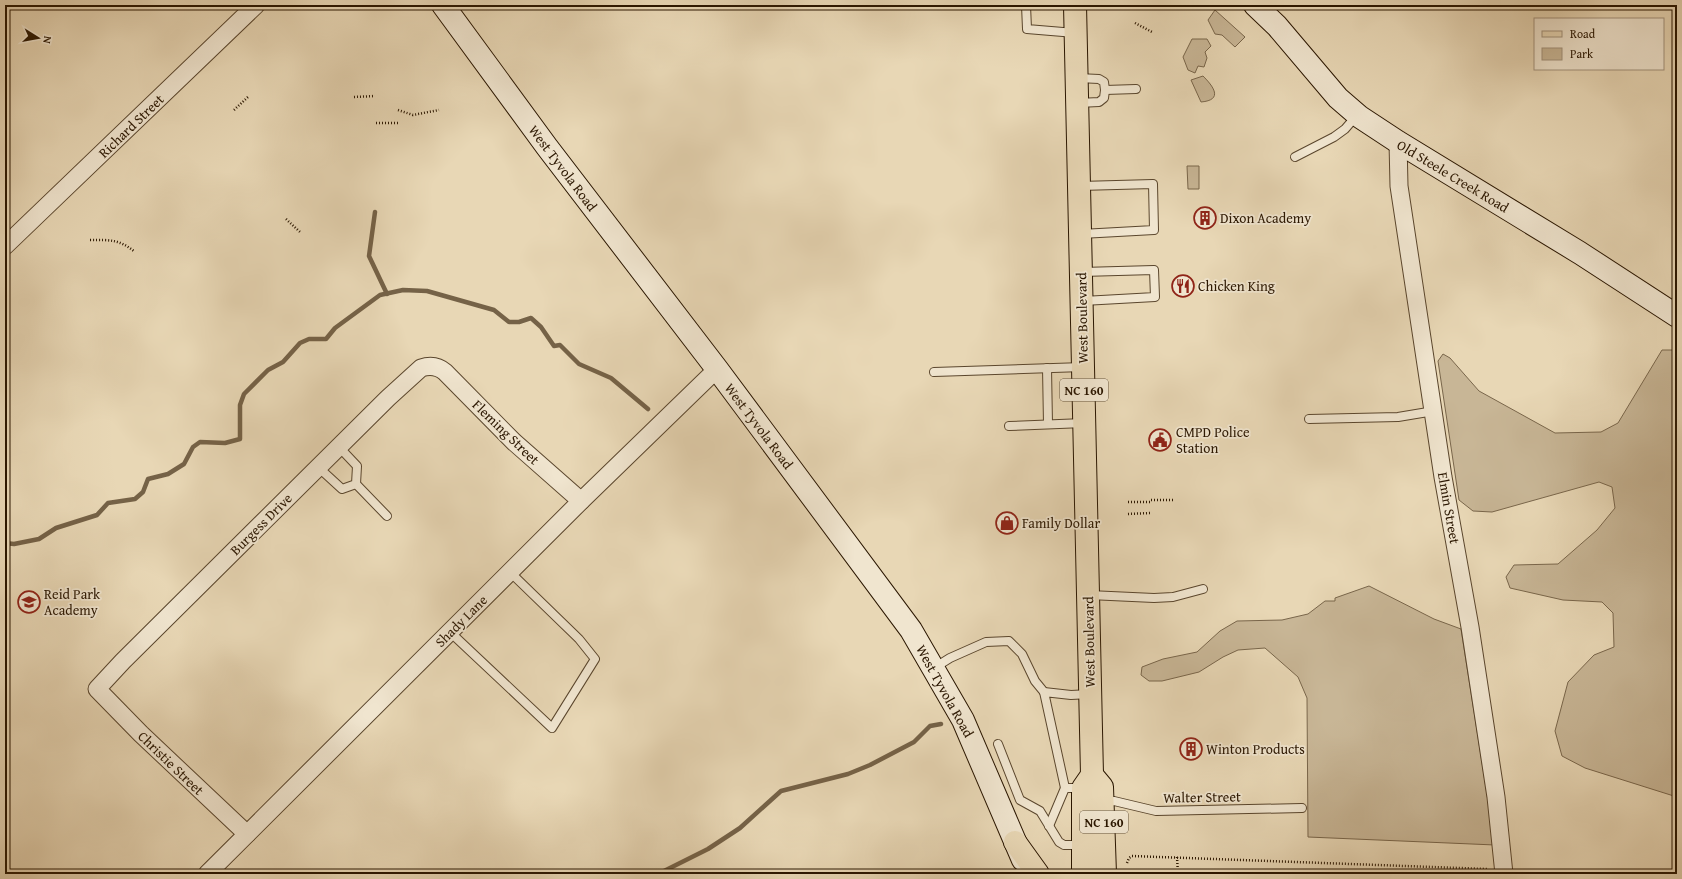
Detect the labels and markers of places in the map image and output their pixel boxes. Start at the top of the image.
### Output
building icon: Dixon Academy [1192,205,1218,231]
place label: Dixon Academy [1220,208,1311,228]
restaurant icon: Chicken King [1170,273,1196,299]
place label: Chicken King [1198,276,1275,296]
place label: CMPD Police Station [1176,422,1250,458]
public building icon: CMPD Police Station [1147,427,1173,453]
shop icon: Family Dollar [994,510,1020,536]
place label: Family Dollar [1022,513,1100,533]
place label: Reid Park Academy [44,584,101,620]
school or university icon: Reid Park Academy [16,589,42,615]
building icon: Winton Products [1178,736,1204,762]
place label: Winton Products [1206,739,1305,759]

